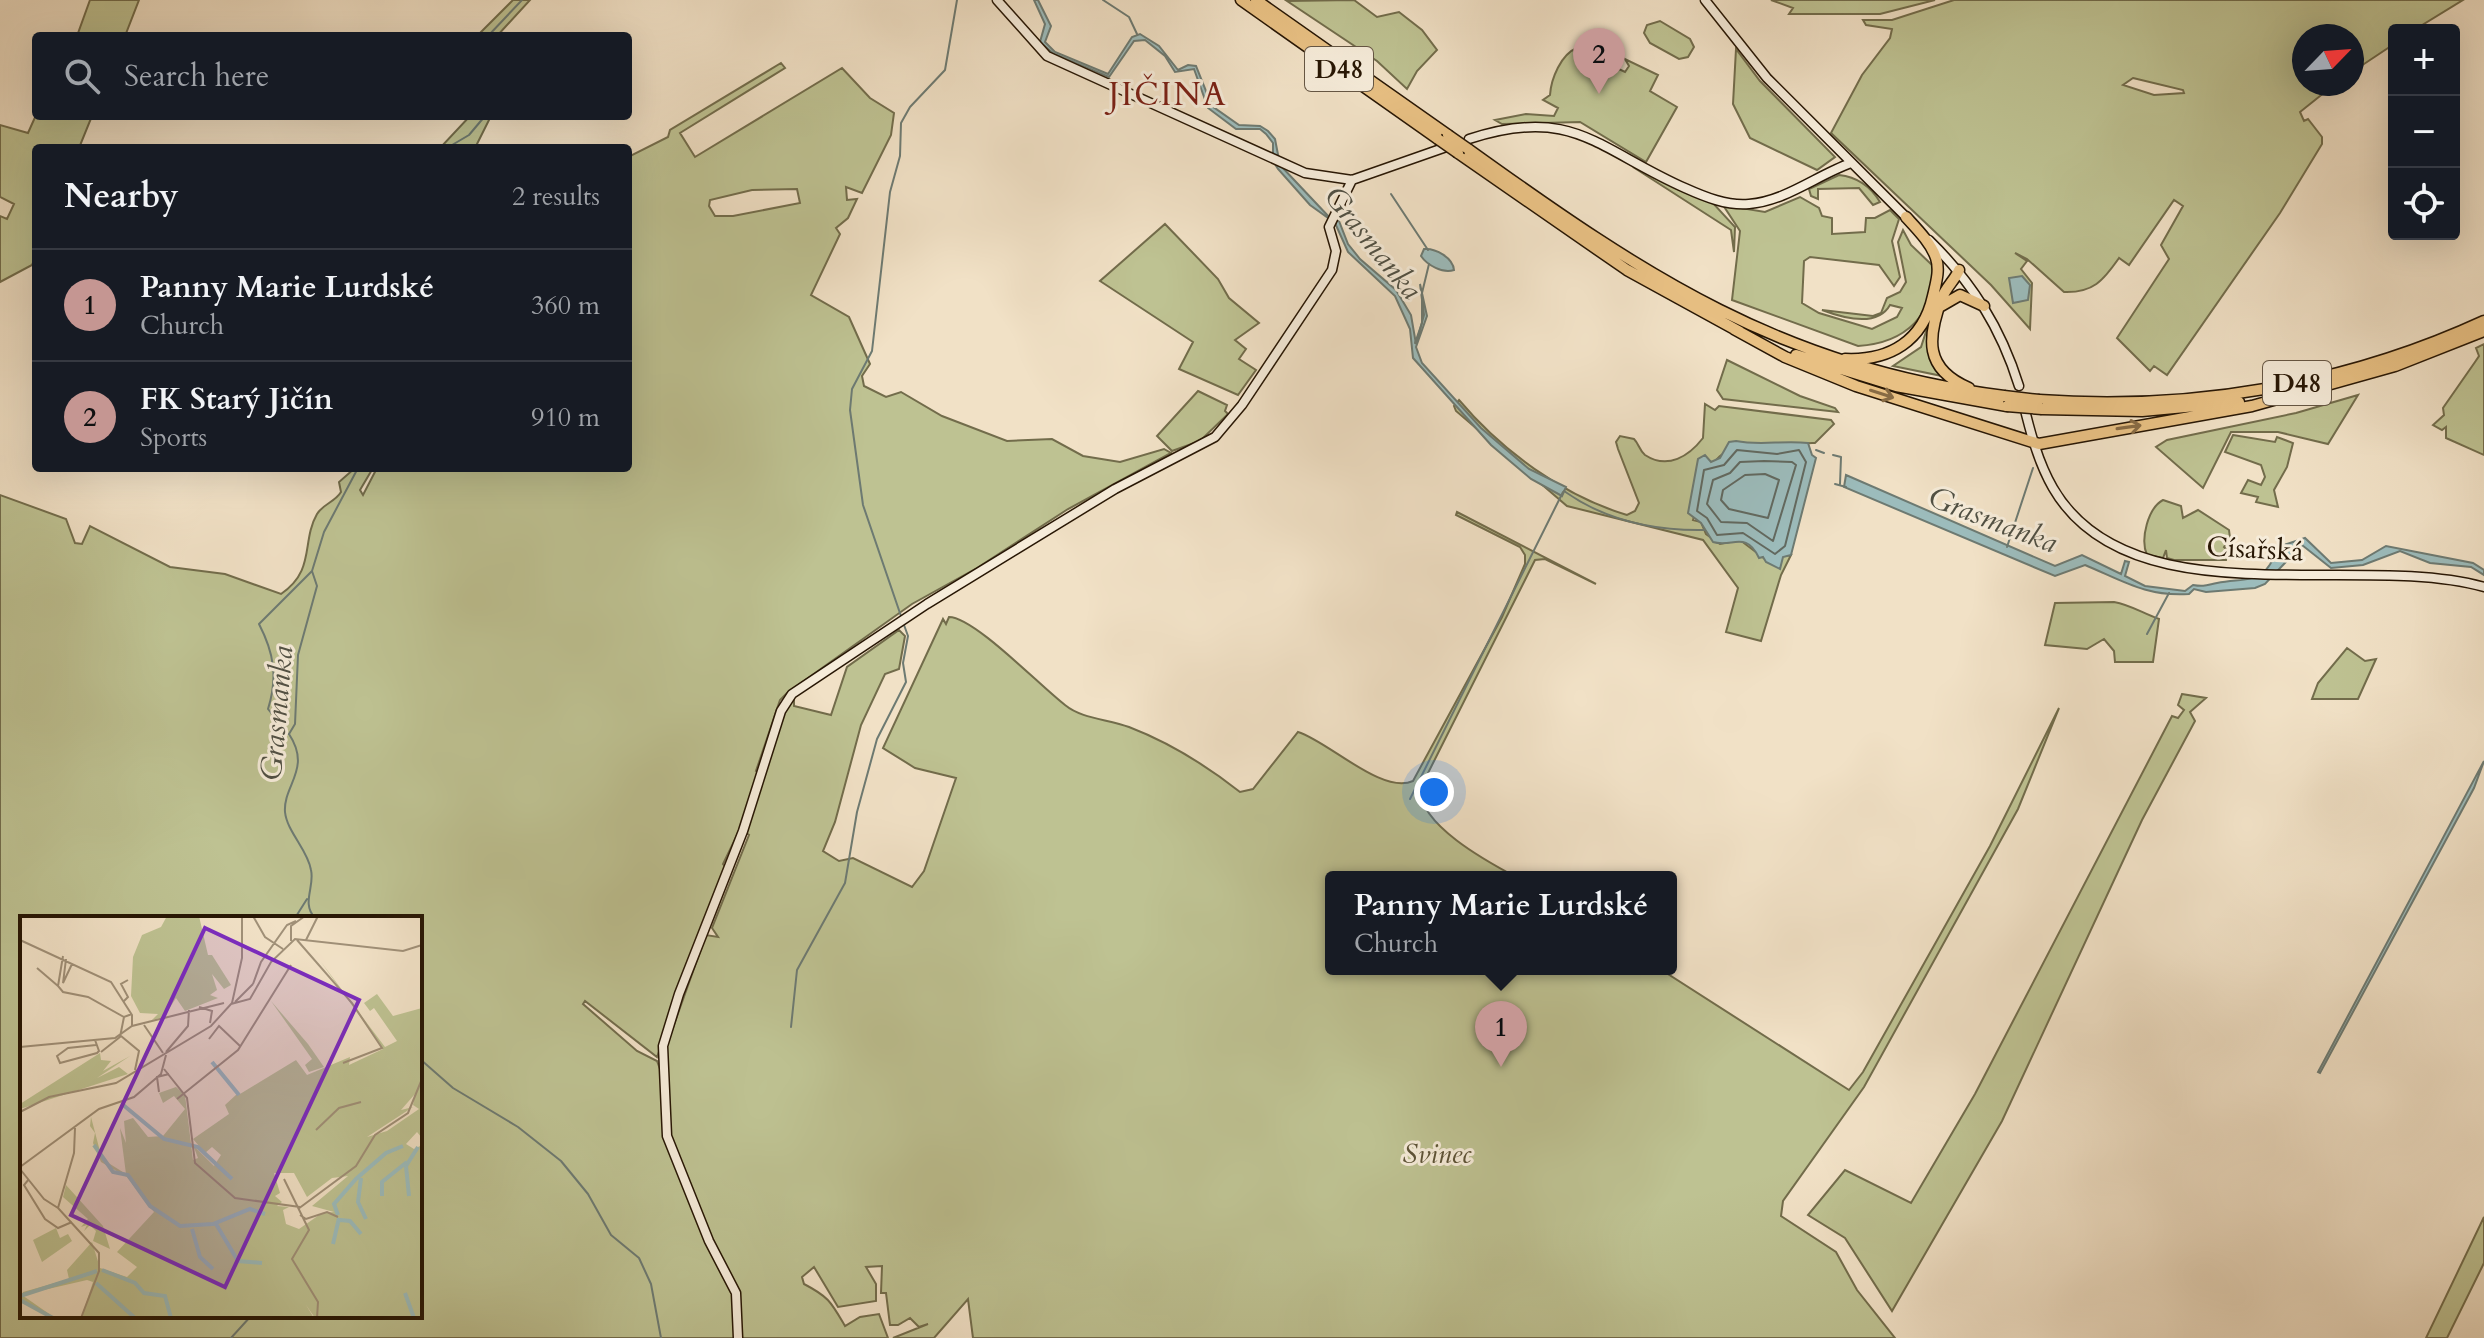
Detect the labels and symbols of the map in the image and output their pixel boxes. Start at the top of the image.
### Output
north arrow [2292,24,2364,96]
pin: 2 [1573,28,1625,94]
road number: D48 [1305,47,1373,91]
district label: JIČINA [1104,73,1228,117]
water label: Grasmanka [1315,178,1431,308]
road number: D48 [2263,361,2331,405]
one-way arrow [1869,388,1894,403]
one-way arrow [2116,419,2141,434]
water label: Grasmanka [1923,477,2063,563]
street label: Císařská [2205,527,2305,571]
water label: Grasmanka [251,644,303,782]
your location [1414,772,1454,812]
inset map [20,916,422,1318]
pin: 1 [1475,1001,1527,1067]
park label: Svinec [1402,1135,1472,1173]

